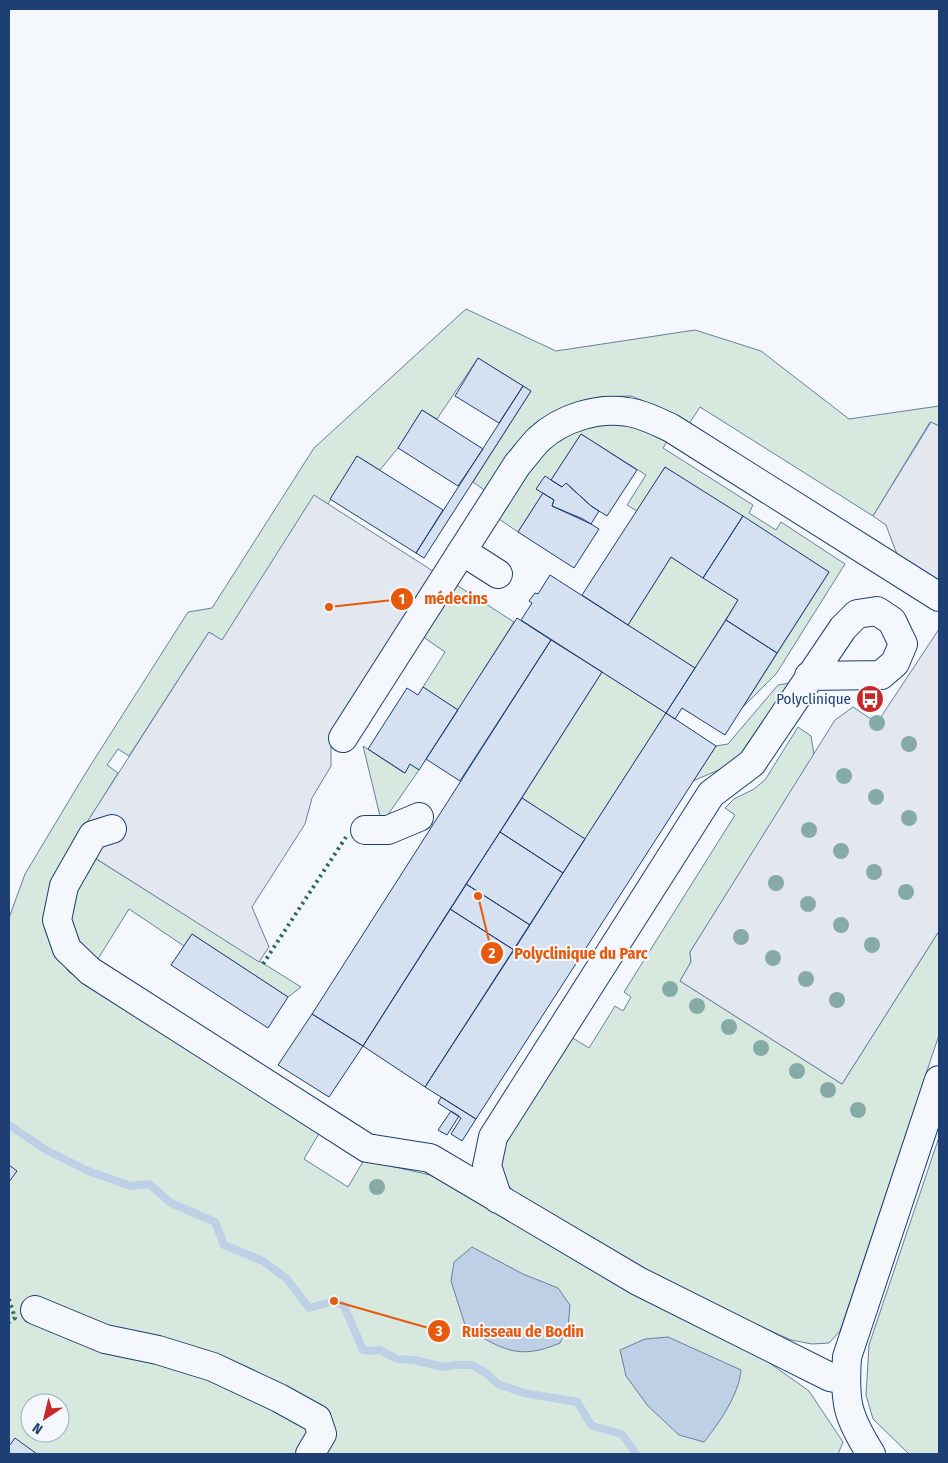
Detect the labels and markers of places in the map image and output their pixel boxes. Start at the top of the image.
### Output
callout: médecins [389,583,498,614]
bus stop icon: Polyclinique [855,684,885,714]
place label: Polyclinique [776,690,851,708]
callout: Polyclinique du Parc [479,937,658,968]
callout: Ruisseau de Bodin [427,1315,594,1346]

